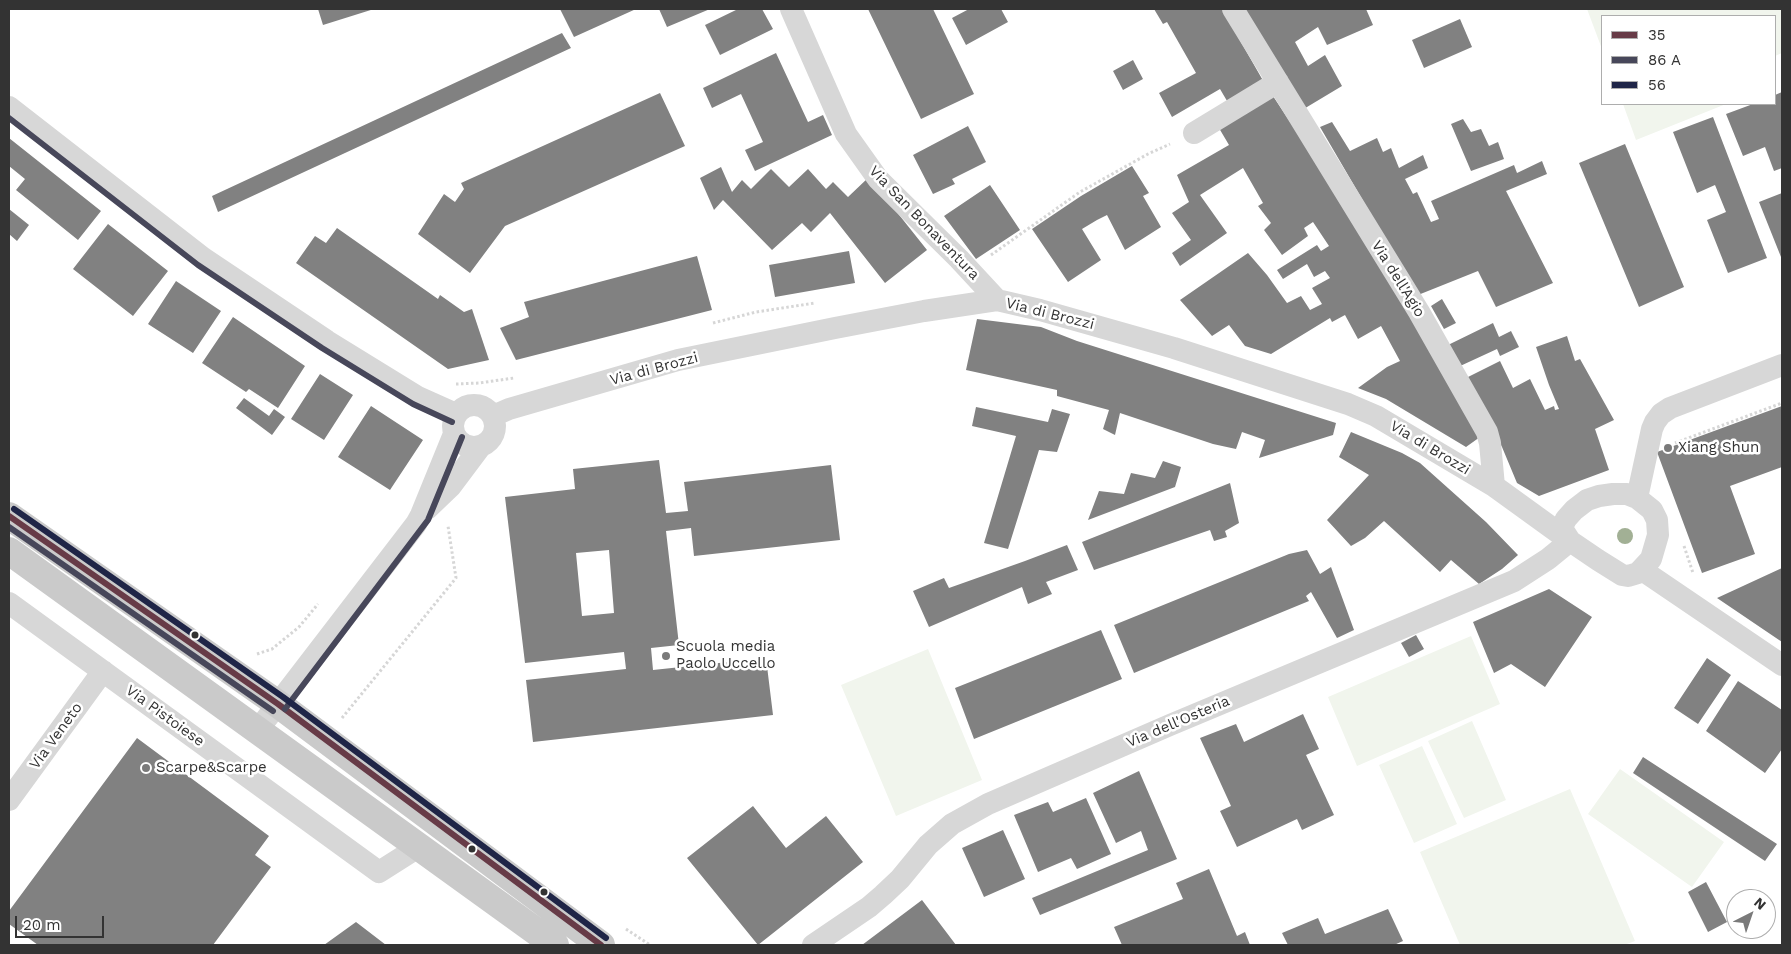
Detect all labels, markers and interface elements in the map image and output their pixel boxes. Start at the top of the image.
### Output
legend [1601,15,1776,105]
text: 35 [1648,26,1665,44]
text: 86 A [1648,51,1681,69]
text: 56 [1648,76,1666,94]
street label: Via San Bonaventura [865,162,983,284]
street label: Via dell'Agio [1367,237,1429,321]
street label: Via di Brozzi [1004,294,1096,334]
street label: Via di Brozzi [608,349,700,389]
street label: Via di Brozzi [1387,417,1473,479]
place label: Xiang Shun [1678,439,1759,457]
marker: Xiang Shun [1662,442,1674,454]
unlabelled marker [190,630,200,640]
place label: Scuola media Paolo Uccello [676,638,775,673]
marker: Scuola media Paolo Uccello [660,650,672,662]
street label: Via Pistoiese [122,681,208,751]
street label: Via dell'Osteria [1124,692,1232,752]
street label: Via Veneto [26,699,86,773]
place label: Scarpe&Scarpe [156,759,267,777]
marker: Scarpe&Scarpe [140,762,152,774]
unlabelled marker [467,844,477,854]
unlabelled marker [539,887,549,897]
north arrow [1726,889,1776,939]
text: N [1751,894,1769,913]
scale bar [18,906,106,938]
text: 20 m [23,916,61,934]

